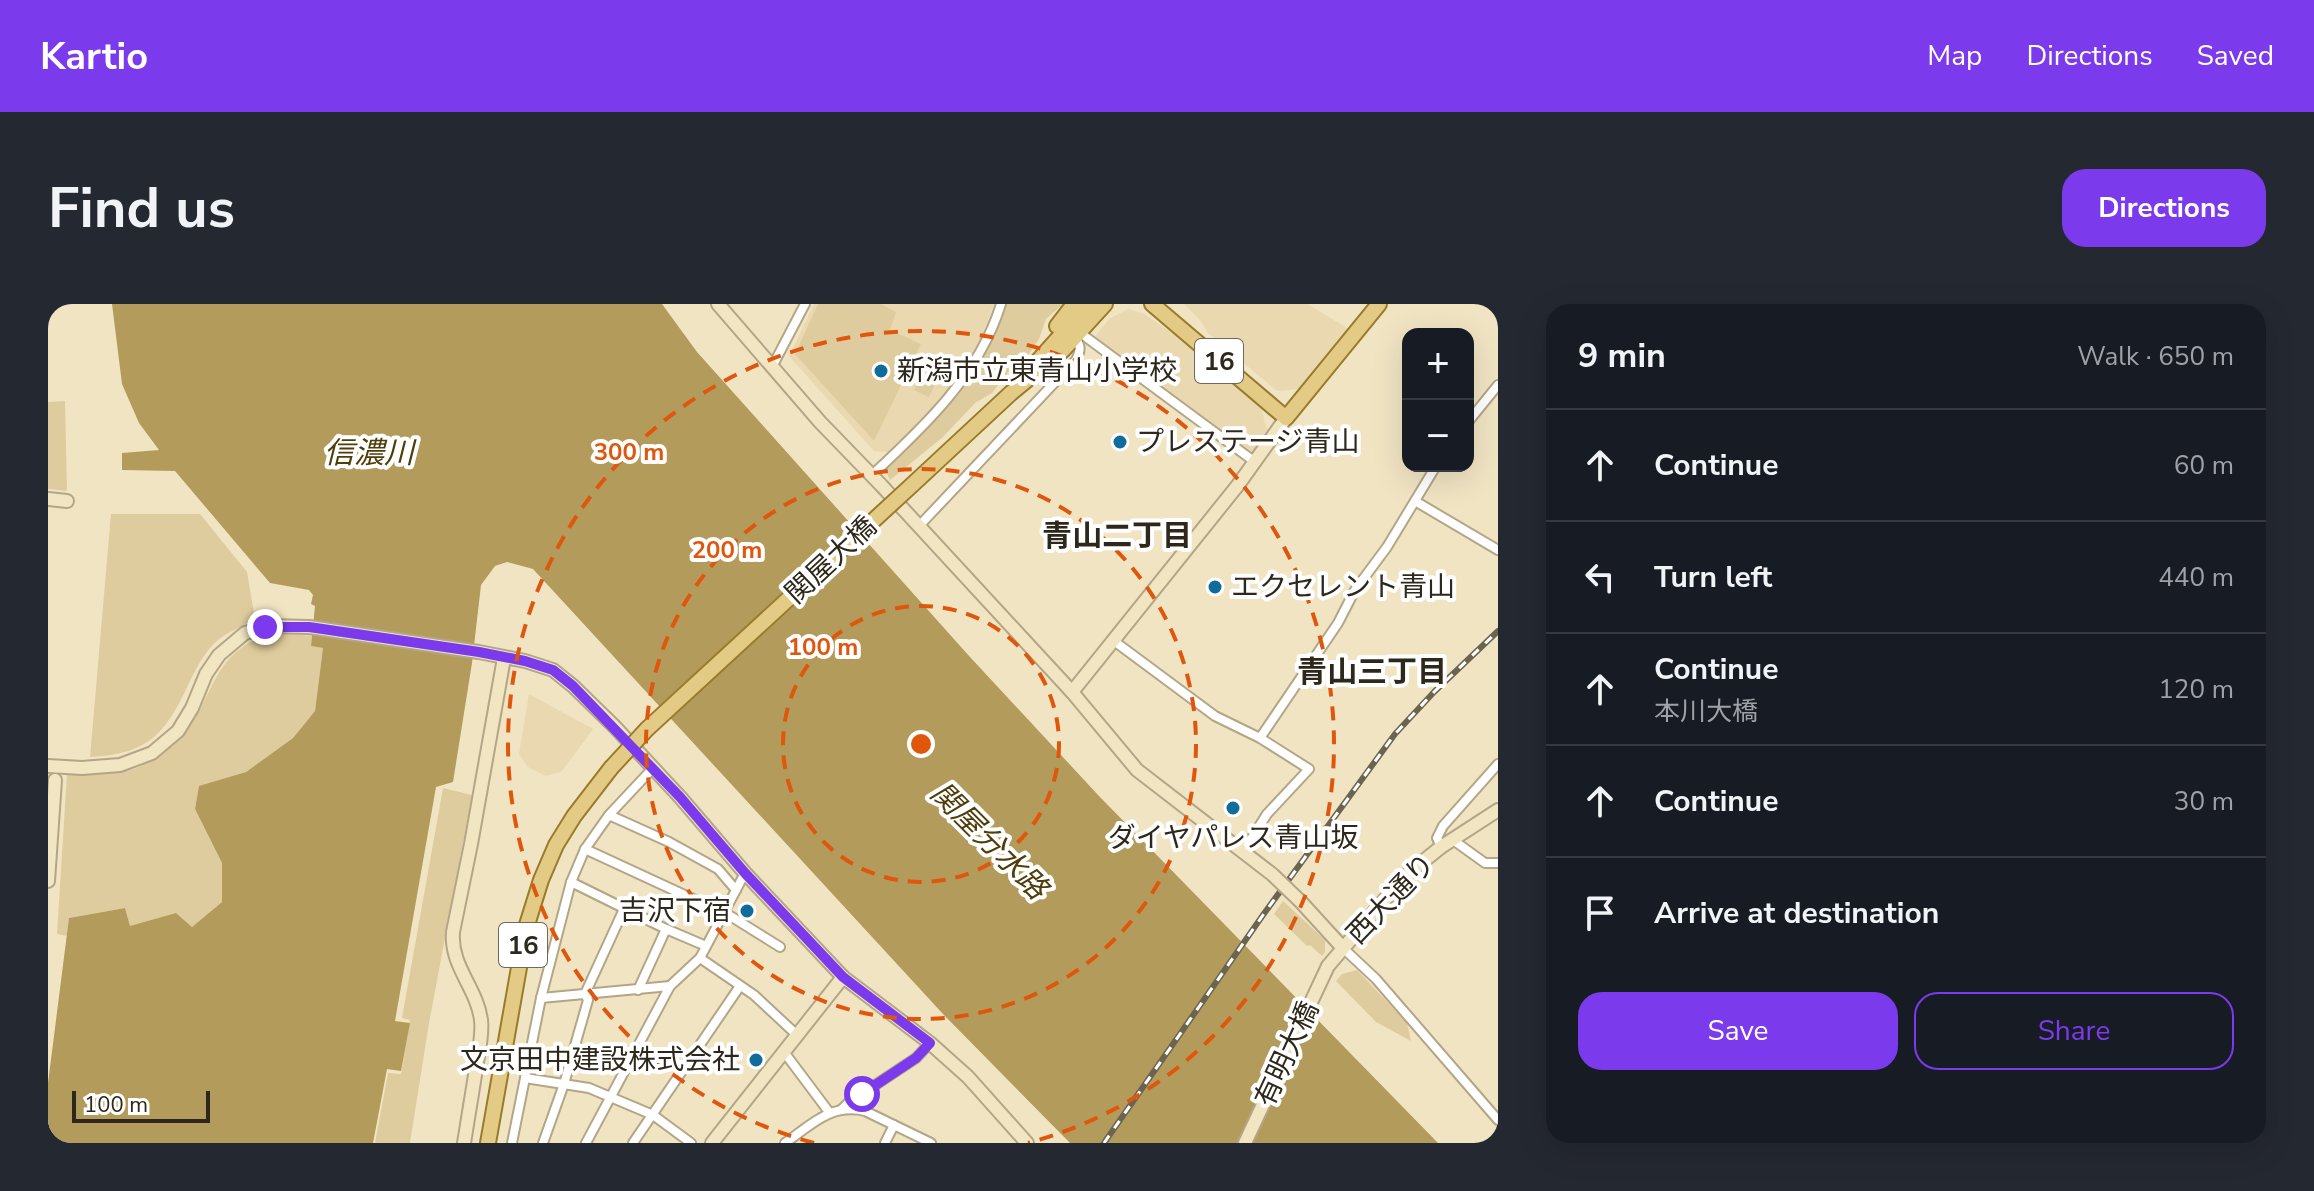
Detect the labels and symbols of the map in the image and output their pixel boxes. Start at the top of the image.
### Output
road number: 16 [1195,339,1243,383]
place label: 新潟市立東青山小学校 [897,352,1177,390]
marker: 新潟市立東青山小学校 [872,362,890,380]
place label: プレステージ青山 [1136,423,1359,461]
water label: 信濃川 [324,433,417,474]
marker: プレステージ青山 [1111,433,1129,451]
text: 300 m [594,436,664,468]
street label: 関屋大橋 [777,508,885,612]
district label: 青山二丁目 [1042,516,1192,557]
text: 200 m [692,534,762,566]
place label: エクセレント青山 [1231,568,1455,606]
marker: エクセレント青山 [1206,578,1224,596]
route end [247,609,283,645]
text: 100 m [788,631,858,663]
district label: 青山三丁目 [1297,652,1447,693]
centre of rings [907,730,935,758]
water label: 関屋分水路 [921,773,1059,911]
marker: ダイヤパレス青山坂 [1224,799,1242,817]
place label: ダイヤパレス青山坂 [1108,819,1358,857]
street label: 西大通り [1338,846,1444,952]
place label: 吉沢下宿 [619,892,731,930]
marker: 吉沢下宿 [738,902,756,920]
road number: 16 [499,923,547,967]
street label: 有明大橋 [1246,995,1328,1113]
place label: 文京田中建設株式会社 [460,1041,740,1079]
marker: 文京田中建設株式会社 [747,1051,765,1069]
route start [844,1076,880,1112]
scale bar [72,1087,210,1123]

